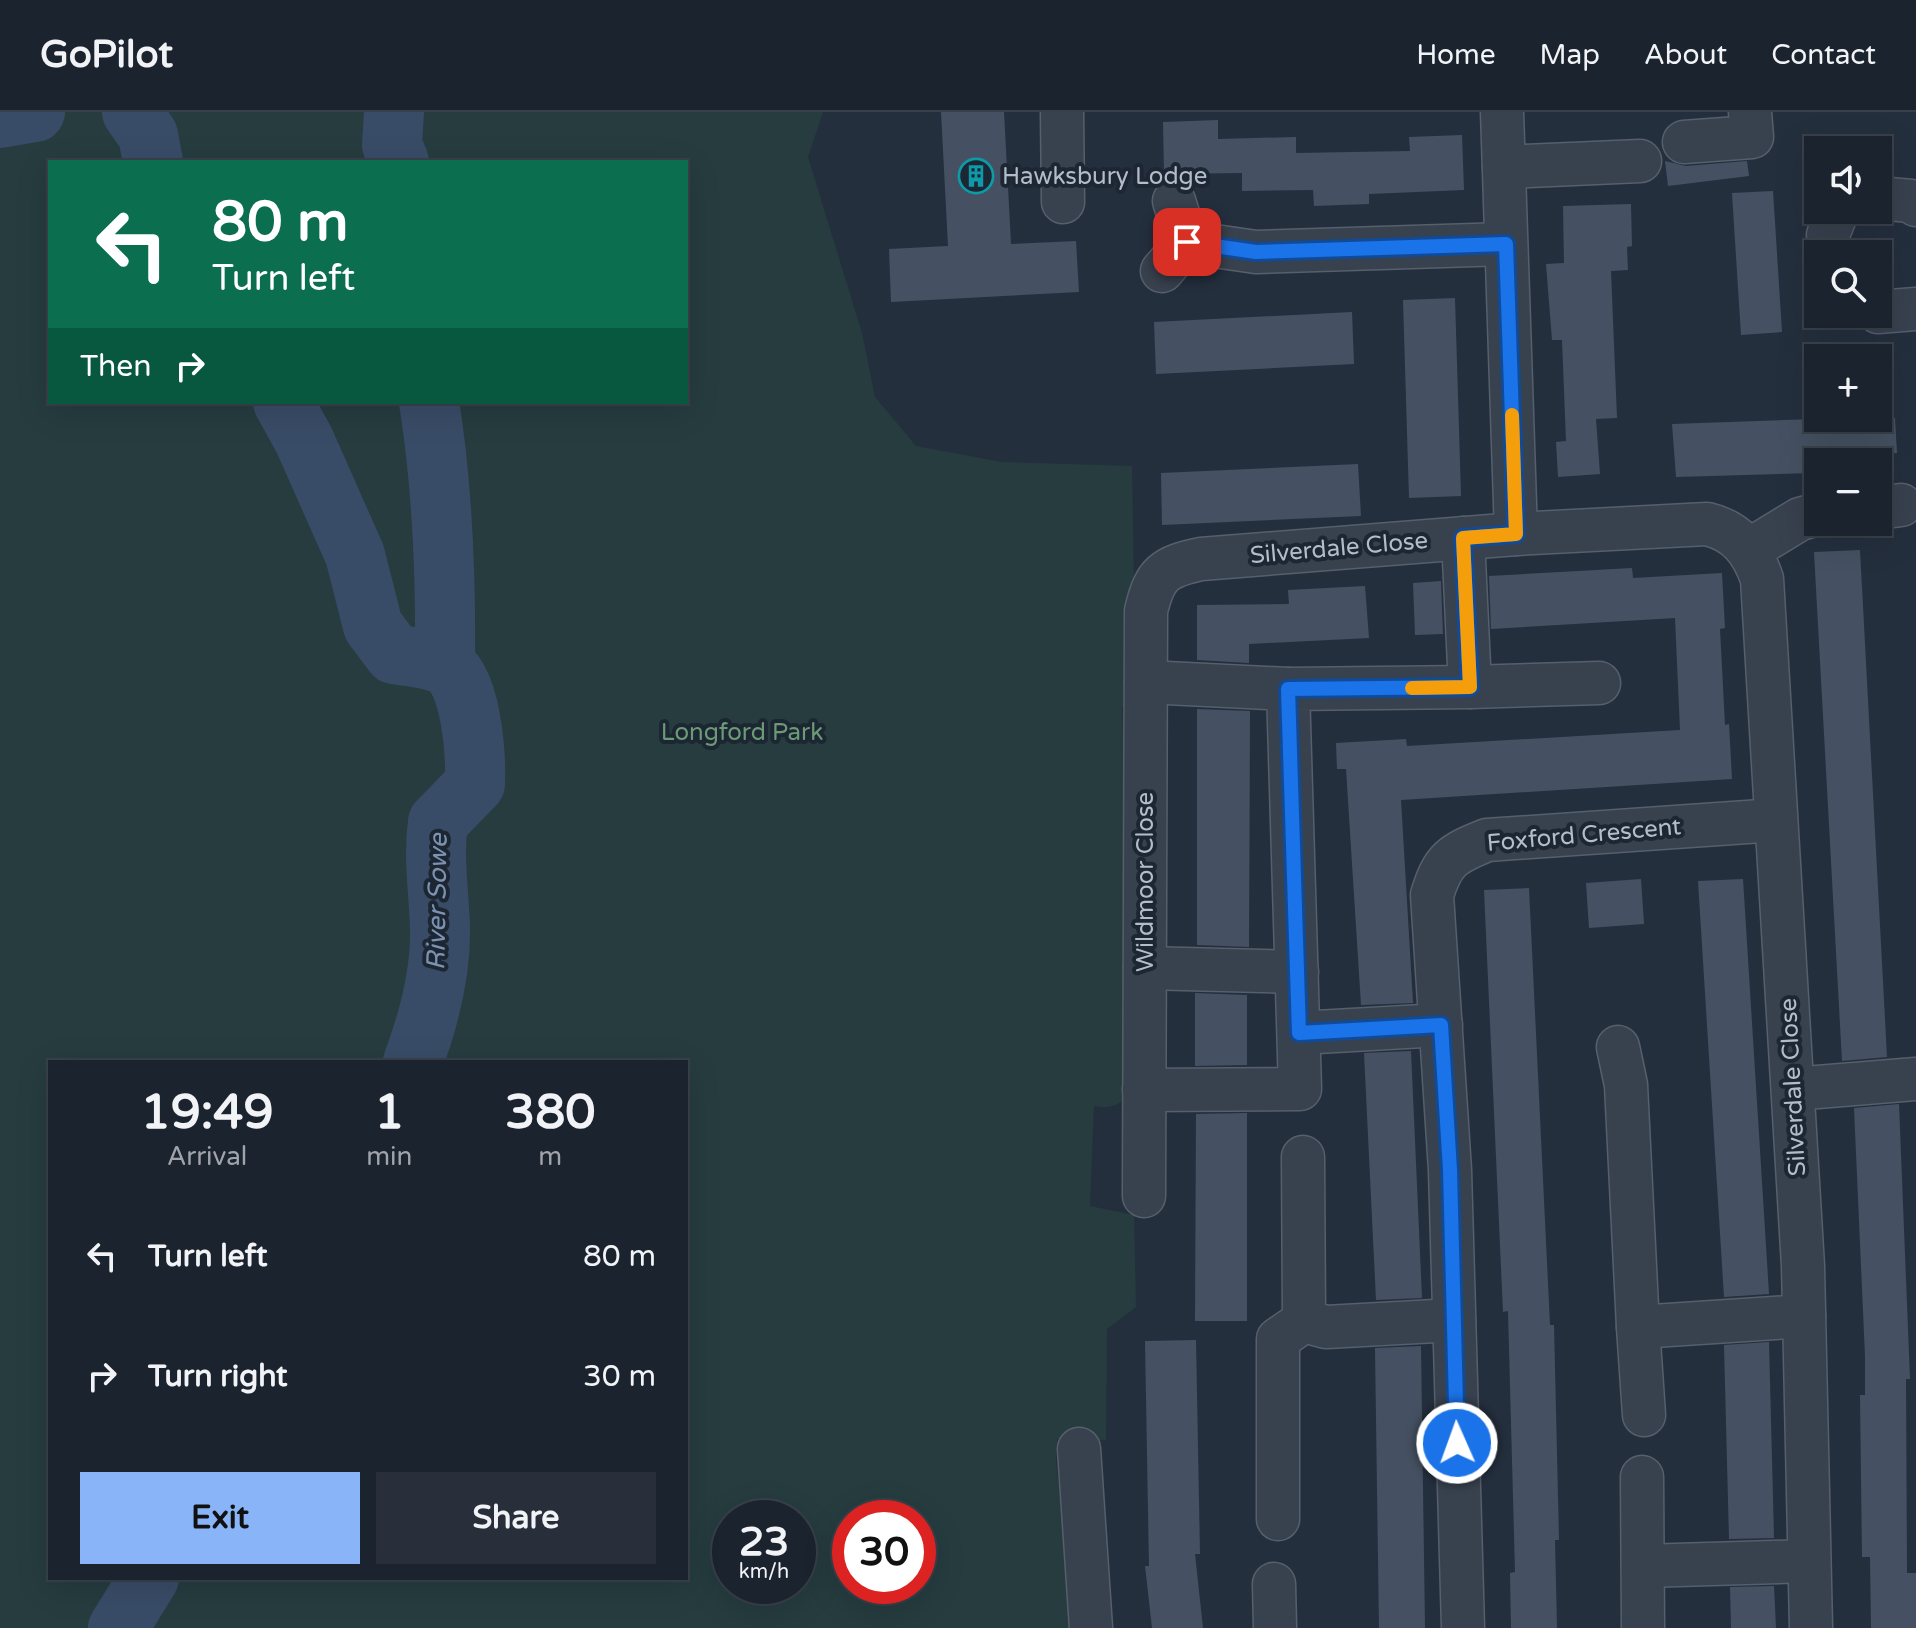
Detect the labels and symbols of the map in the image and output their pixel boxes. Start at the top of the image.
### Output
building icon: Hawksbury Lodge [957,157,995,195]
place label: Hawksbury Lodge [1002,162,1207,191]
pin [1153,208,1221,276]
street label: Silverdale Close [1249,526,1429,570]
park label: Longford Park [661,718,823,747]
street label: Wildmoor Close [1131,792,1160,972]
street label: Foxford Crescent [1486,812,1682,858]
water label: River Sowe [420,832,454,971]
street label: Silverdale Close [1774,997,1812,1177]
position arrow [1415,1401,1499,1485]
speed limit sign: 30 [832,1500,936,1604]

